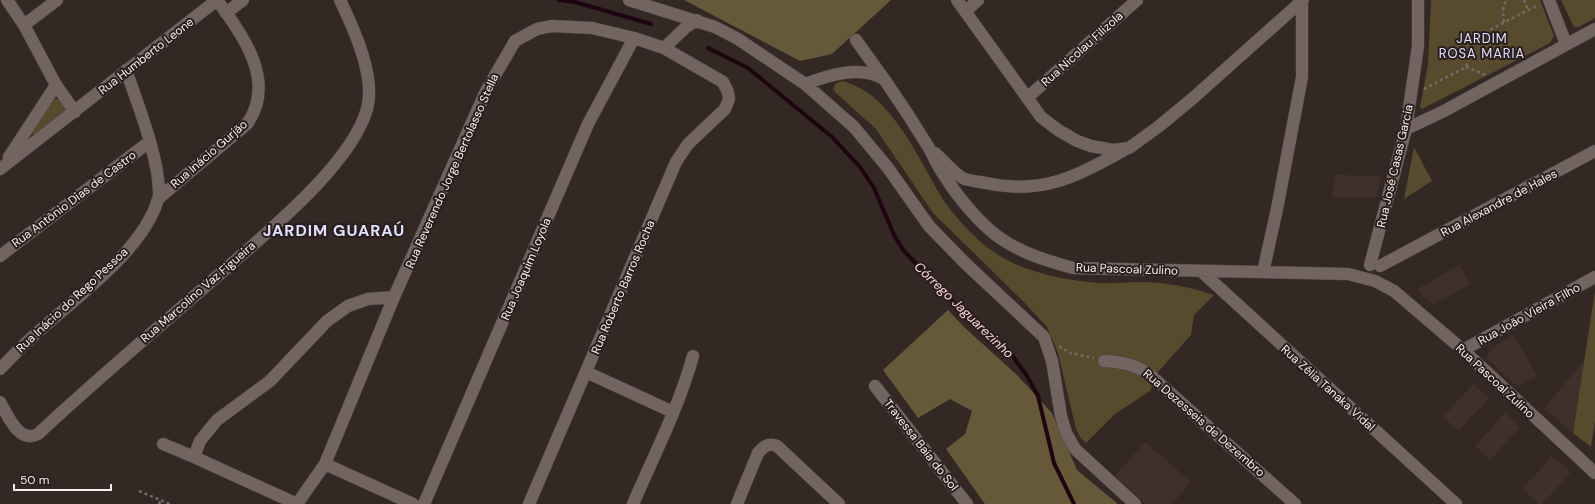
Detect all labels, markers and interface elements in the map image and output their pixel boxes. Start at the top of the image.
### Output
street label: Rua Nicolau Filizola [1038,8,1126,90]
street label: Rua Humberto Leone [95,14,197,98]
district label: JARDIM ROSA MARIA [1439,30,1525,62]
street label: Rua Reverendo Jorge Bertolasso Stella [402,71,502,271]
street label: Rua José Casas Garcia [1373,103,1417,229]
street label: Rua Inácio Gurjão [167,116,251,192]
street label: Rua Antônio Dias de Castro [9,147,139,251]
street label: Rua Alexandre de Hales [1438,165,1560,241]
street label: Rua Joaquim Loyola [497,215,555,323]
street label: Rua Roberto Barros Rocha [587,218,659,356]
district label: JARDIM GUARAÚ [263,220,405,241]
street label: Rua Marcolino Vaz Figueira [137,238,259,346]
street label: Rua Inácio do Rego Pessoa [13,244,131,356]
water label: Córrego Jaguarezinho [911,258,1017,362]
street label: Rua Pascoal Zulino [1076,259,1178,279]
street label: Rua João Vieira Filho [1475,279,1583,349]
street label: Rua Pascoal Zulino [1452,340,1538,422]
street label: Rua Zélia Tanaka Vidal [1278,341,1378,435]
street label: Rua Dezesseis de Dezembro [1140,366,1268,480]
street label: Travessa Baía do Sol [880,396,962,494]
scale bar [14,466,111,492]
text: 50 m [20,472,49,488]

